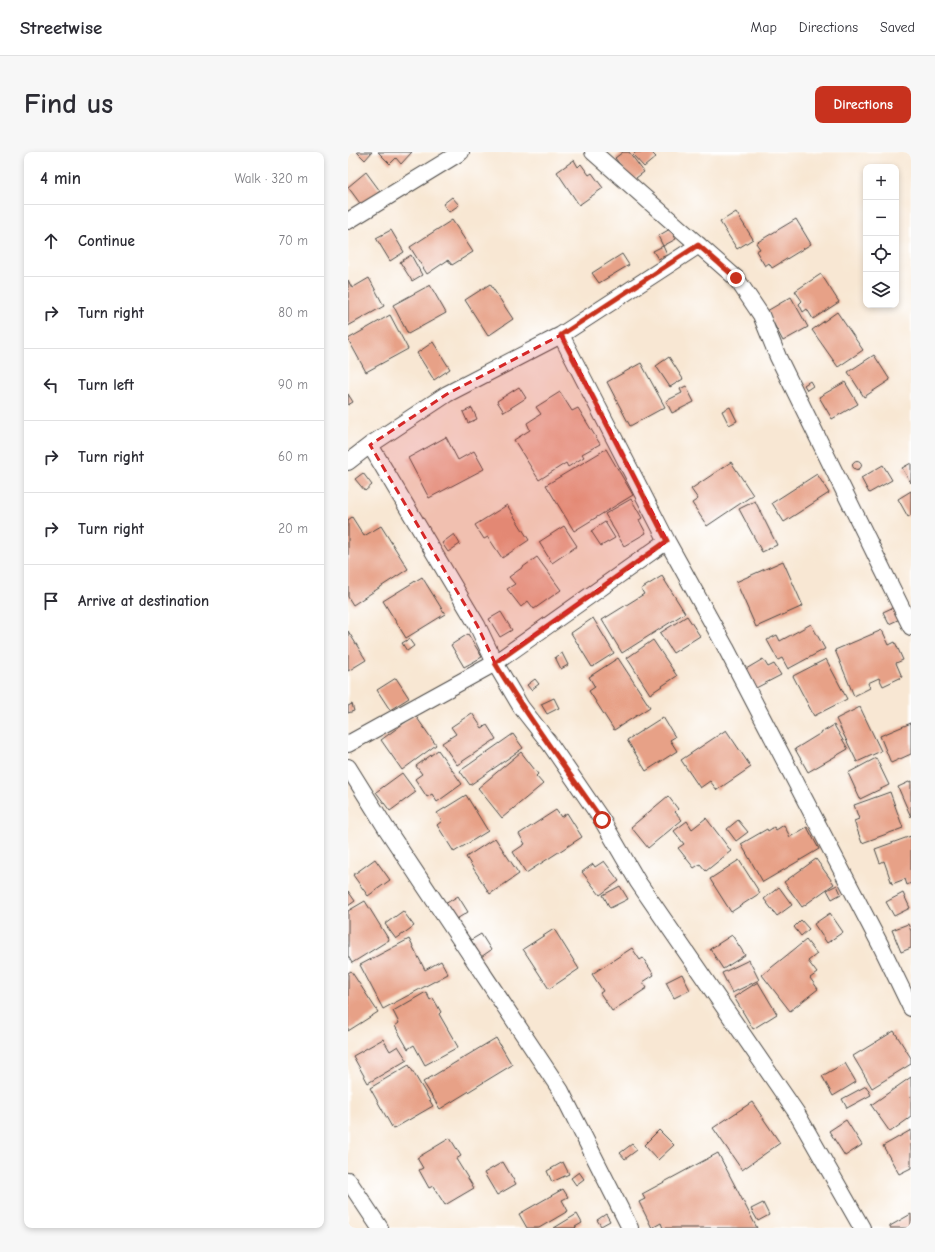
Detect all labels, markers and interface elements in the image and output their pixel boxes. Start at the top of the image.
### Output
text: Streetwise [20,17,102,39]
text: Map [750,19,777,36]
text: Directions [799,19,858,36]
text: Saved [880,19,915,36]
button: Directions [815,86,911,123]
text: Find us [24,88,113,120]
map controls [863,164,899,308]
button: + [863,164,899,200]
text: 4 min [40,169,81,188]
text: Walk · 320 m [234,171,308,186]
button: − [863,200,899,236]
icon: ahead [40,230,62,252]
text: Continue [78,232,135,250]
text: 70 m [279,233,308,248]
button: locate [863,236,899,272]
route end [727,269,745,287]
button: layers [863,272,899,308]
icon: right [40,302,62,324]
text: Turn right [78,304,144,322]
text: 80 m [278,305,308,320]
icon: left [40,374,62,396]
text: Turn left [78,376,134,394]
text: 90 m [278,377,308,392]
icon: right [40,446,62,468]
text: Turn right [78,448,144,466]
text: 60 m [278,449,308,464]
icon: right [40,518,62,540]
text: Turn right [78,520,144,538]
text: 20 m [278,521,308,536]
icon: arrive [40,590,62,612]
text: Arrive at destination [78,592,209,610]
route start [593,811,611,829]

